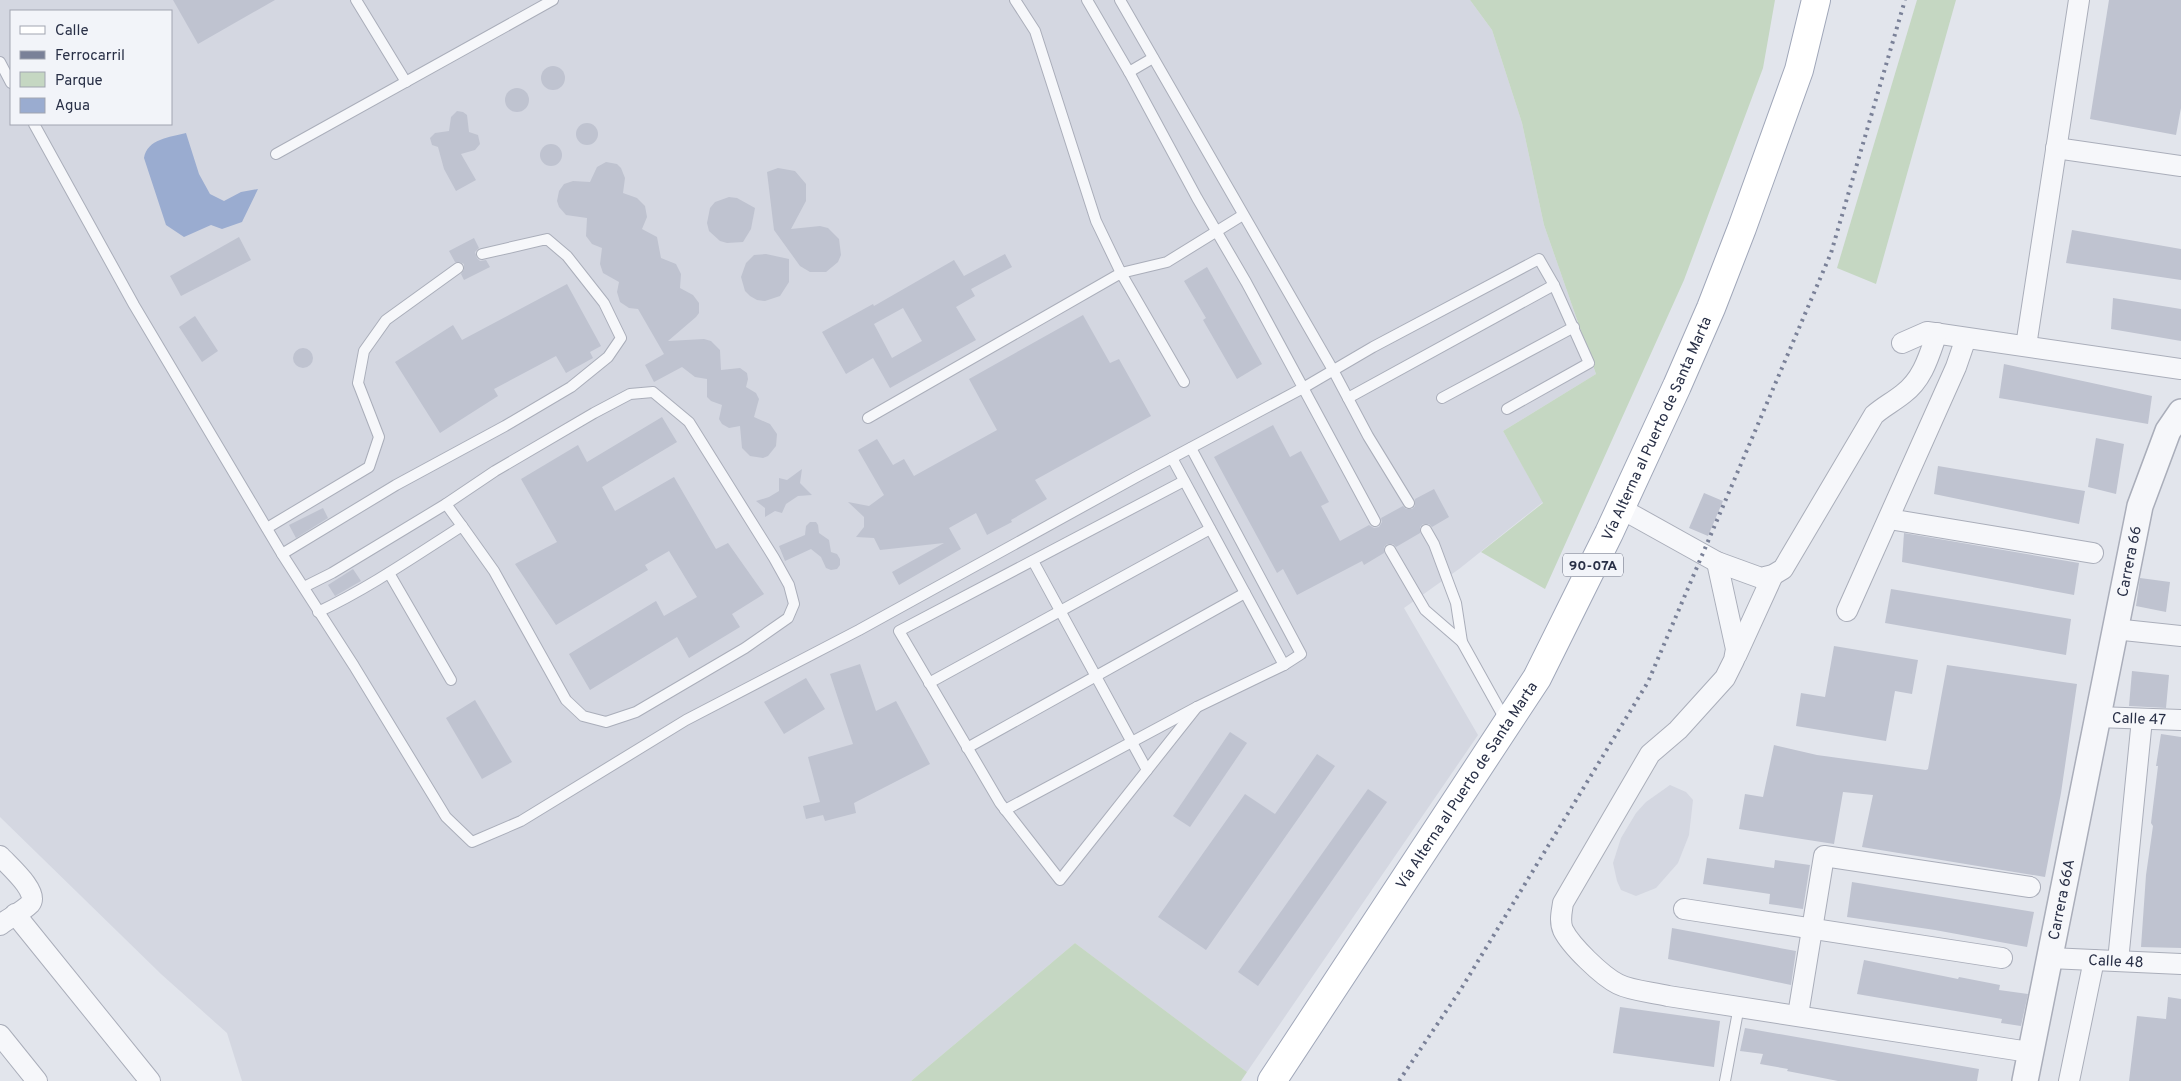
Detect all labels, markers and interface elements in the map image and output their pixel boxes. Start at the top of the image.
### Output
legend [10,10,172,125]
text: Calle [55,22,89,41]
text: Ferrocarril [55,47,125,66]
text: Parque [55,72,103,91]
text: Agua [55,97,90,116]
street label: Vía Alterna al Puerto de Santa Marta [1599,314,1717,544]
street label: Carrera 66 [2114,524,2147,599]
road number: 90-07A [1563,554,1623,576]
street label: Vía Alterna al Puerto de Santa Marta [1393,679,1543,893]
street label: Calle 47 [2112,710,2166,730]
street label: Carrera 66A [2045,858,2080,942]
street label: Calle 48 [2088,952,2144,973]

